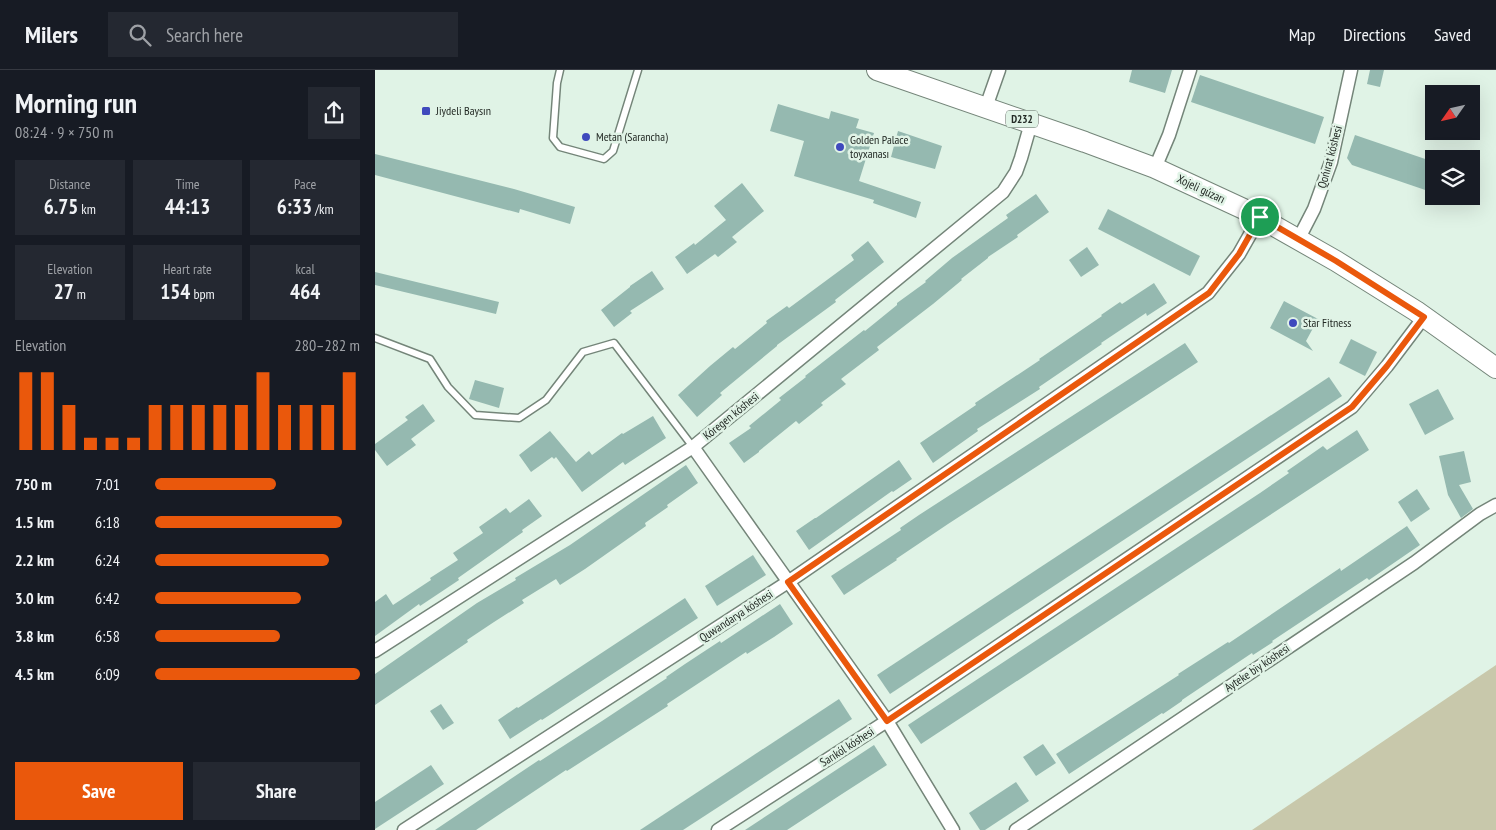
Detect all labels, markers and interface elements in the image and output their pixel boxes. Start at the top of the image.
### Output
search box [108,12,458,57]
text: Milers [25,19,78,50]
icon: search [126,21,154,49]
text: Search here [166,23,243,47]
text: Map [1289,23,1315,46]
text: Directions [1343,23,1406,46]
text: Saved [1434,23,1471,46]
text: Morning run [15,84,137,121]
north arrow [1425,85,1480,140]
map controls [1425,85,1480,205]
button: share [308,87,360,139]
place label: Jiydeli Baysın [435,103,491,118]
marker: Jiydeli Baysın [420,105,432,117]
road number: D232 [1006,111,1038,128]
text: 08:24 · 9 × 750 m [15,122,113,142]
street label: Qońırat kóshesi [1314,124,1345,190]
place label: Metan (Sarancha) [596,129,668,144]
marker: Metan (Sarancha) [580,131,592,143]
place label: Golden Palace toyxanası [850,132,908,161]
marker: Golden Palace toyxanası [834,141,846,153]
button: layers [1425,150,1480,205]
street label: Xojeli gúzarı [1175,171,1228,206]
text: Distance [49,175,90,193]
text: Time [175,175,200,193]
text: Pace [294,175,316,193]
text: 6.75 [44,193,78,220]
text: 44:13 [165,193,210,220]
text: 6:33 [277,193,312,220]
pin [1239,196,1281,238]
text: km [78,200,96,218]
text: /km [312,200,334,218]
icon: arrive [1246,203,1274,231]
text: Elevation [47,260,92,278]
text: Heart rate [163,260,212,278]
text: kcal [296,260,315,278]
text: 27 [54,278,74,305]
text: 154 [160,278,190,305]
text: 464 [290,278,320,305]
text: m [74,285,86,303]
text: bpm [190,285,215,303]
place label: Star Fitness [1303,315,1351,330]
marker: Star Fitness [1287,317,1299,329]
text: Elevation [15,335,66,355]
text: 280–282 m [295,335,360,355]
street label: Kóregen kóshesi [700,389,762,443]
text: 750 m [15,474,52,494]
text: 7:01 [95,474,120,494]
text: 1.5 km [15,512,54,532]
text: 6:18 [95,512,120,532]
text: 2.2 km [15,550,54,570]
text: 6:24 [95,550,120,570]
street label: Quwandarya kóshesi [696,586,775,645]
text: 3.0 km [15,588,54,608]
text: 6:42 [95,588,120,608]
text: 3.8 km [15,626,54,646]
text: 6:58 [95,626,120,646]
street label: Ayteke biy kóshesi [1221,640,1292,695]
text: 4.5 km [15,664,54,684]
text: 6:09 [95,664,120,684]
street label: Sarıkól kóshesi [817,724,877,770]
button: Save [15,762,183,820]
button: Share [193,762,360,820]

